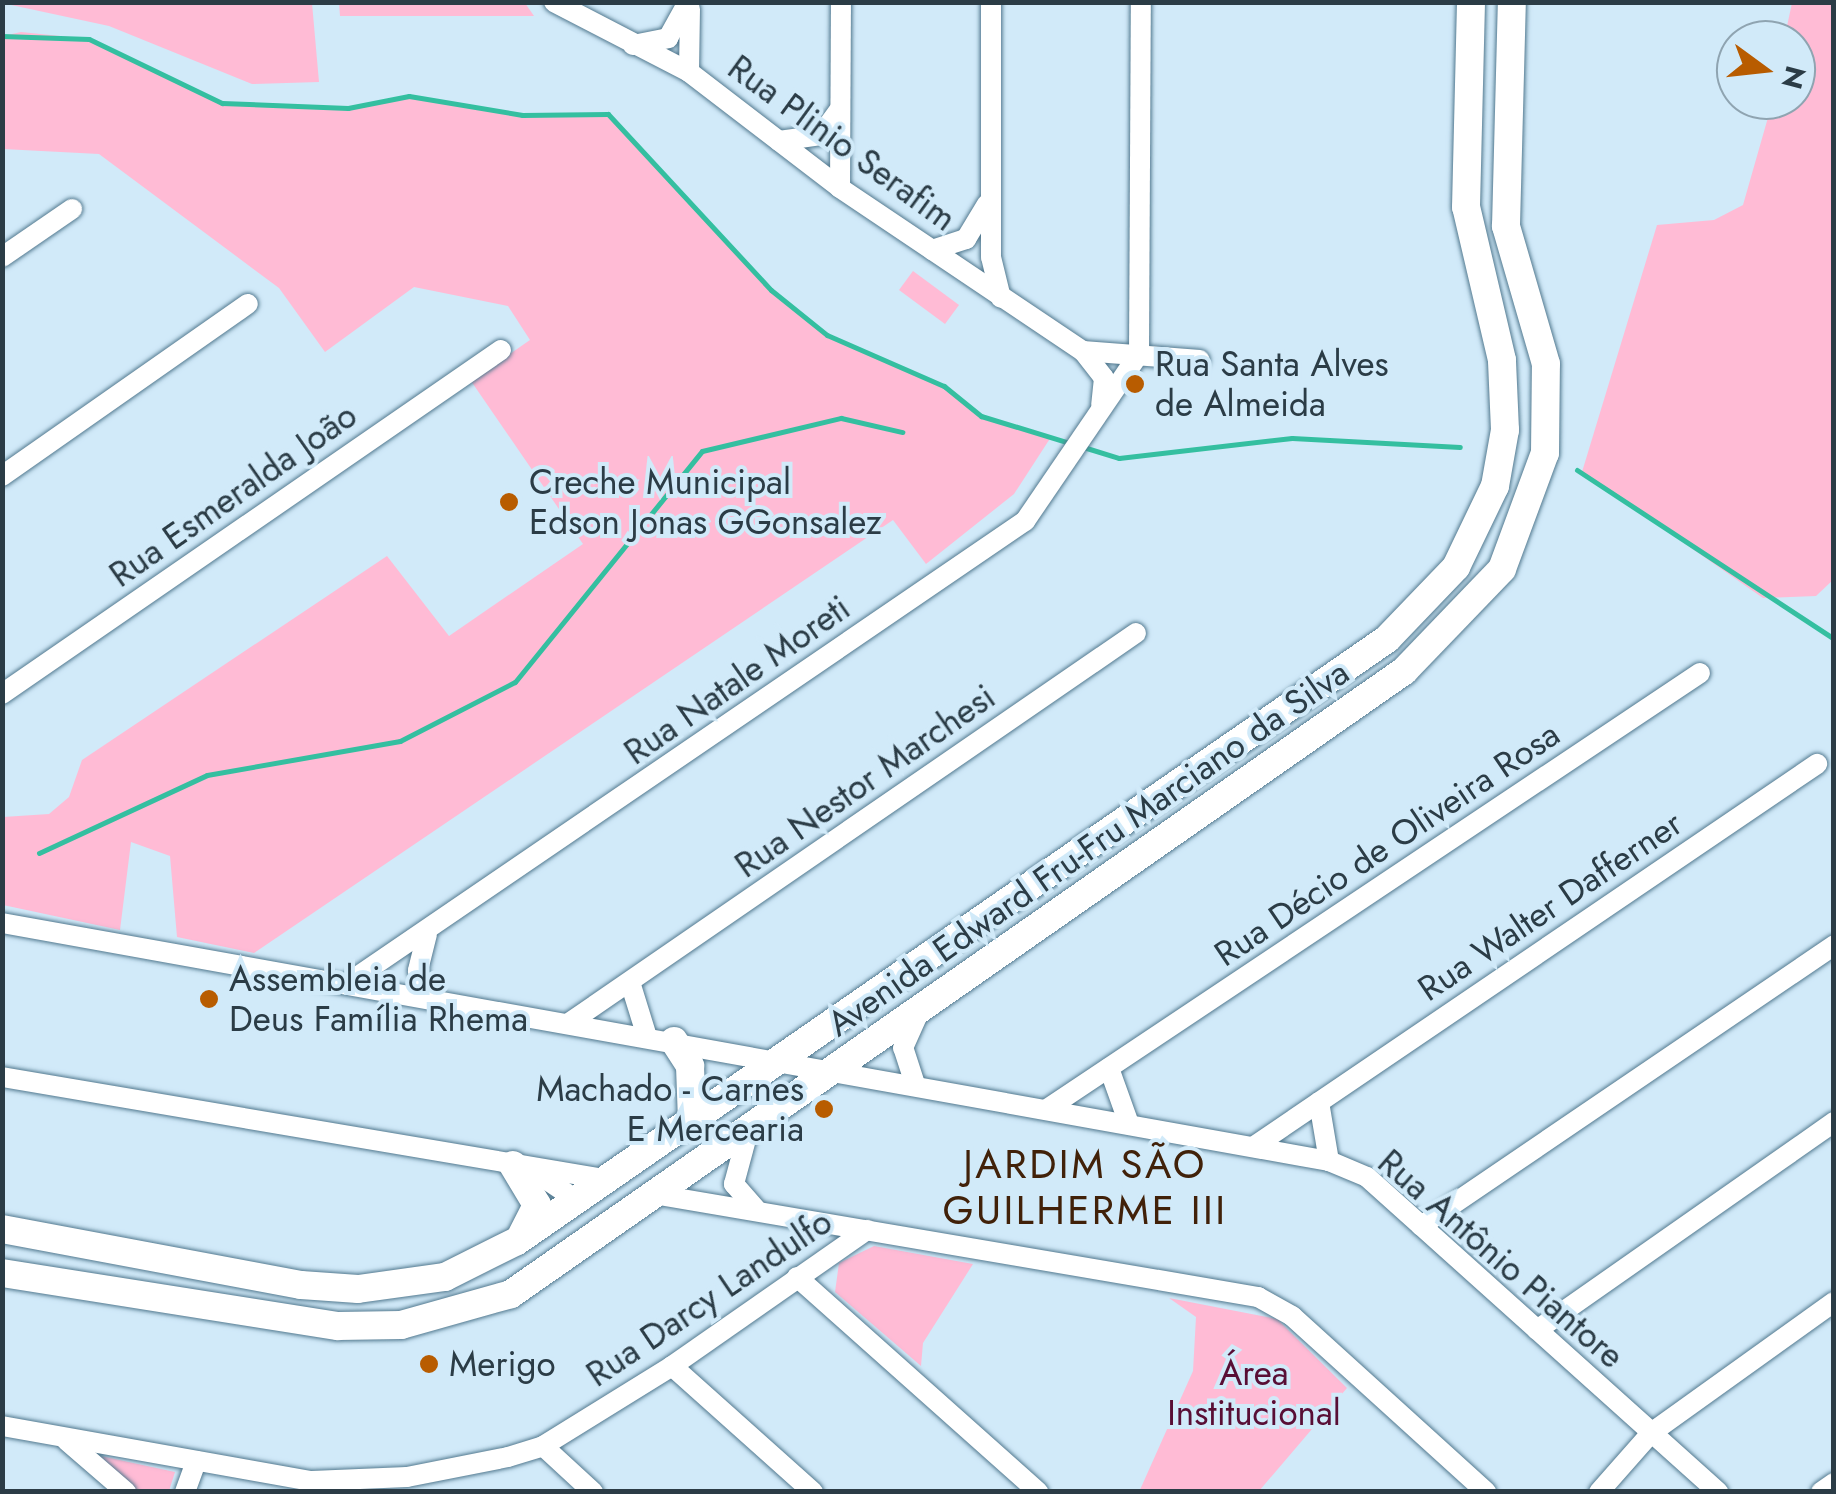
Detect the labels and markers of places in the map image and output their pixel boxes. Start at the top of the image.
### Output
place label: Rua Santa Alves de Almeida [1155,343,1389,425]
marker: Rua Santa Alves de Almeida [1124,373,1146,395]
place label: Creche Municipal Edson Jonas GGonsalez [529,461,882,543]
marker: Creche Municipal Edson Jonas GGonsalez [498,491,520,513]
place label: Assembleia de Deus Família Rhema [229,958,528,1040]
marker: Assembleia de Deus Família Rhema [198,988,220,1010]
place label: Machado - Carnes E Mercearia [536,1068,804,1150]
marker: Machado - Carnes E Mercearia [813,1098,835,1120]
place label: Merigo [449,1343,556,1385]
marker: Merigo [418,1353,440,1375]

